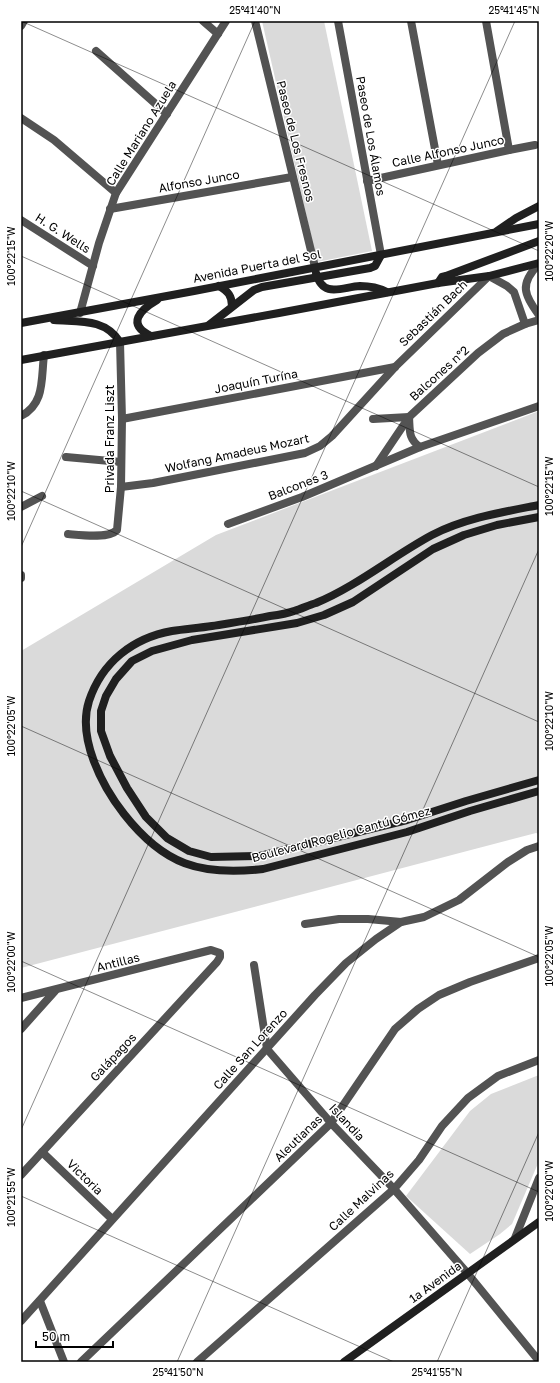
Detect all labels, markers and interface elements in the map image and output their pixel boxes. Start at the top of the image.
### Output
text: 25°41'40"N [229,4,281,16]
text: 25°41'45"N [488,4,540,16]
street label: Paseo de Los Álamos [353,75,389,197]
street label: Calle Mariano Azuela [103,78,179,188]
street label: Paseo de Los Fresnos [274,79,318,203]
street label: Calle Alfonso Junco [391,132,505,170]
street label: Alfonso Junco [157,167,241,195]
street label: H. G. Wells [33,210,93,256]
text: 100°22'20"W [543,220,555,281]
text: 100°22'15"W [5,226,17,286]
street label: Avenida Puerta del Sol [192,246,322,286]
street label: Sebastián Bach [396,277,470,349]
street label: Balcones n°2 [406,342,472,404]
street label: Joaquín Turína [213,366,299,396]
street label: Privada Franz Liszt [102,384,117,493]
street label: Wolfang Amadeus Mozart [164,430,311,476]
text: 100°22'15"W [543,456,555,516]
text: 100°22'10"W [5,461,17,521]
street label: Balcones 3 [266,467,330,503]
text: 100°22'10"W [543,691,555,751]
text: 100°22'05"W [5,695,17,756]
street label: Boulevard Rogelio Cantú Gómez [250,803,432,865]
text: 100°22'05"W [543,925,555,986]
text: 100°22'00"W [5,931,17,993]
street label: Antillas [95,949,141,975]
street label: Calle San Lorenzo [210,1006,290,1092]
street label: Galápagos [87,1030,139,1084]
street label: Islandia [326,1100,368,1144]
street label: Aleutianas [271,1111,325,1165]
street label: Victoria [64,1156,106,1198]
text: 100°22'00"W [543,1160,555,1222]
street label: Calle Malvinas [325,1166,397,1234]
text: 100°21'55"W [5,1167,17,1227]
street label: 1a Avenida [406,1258,464,1306]
scale bar [36,1323,113,1349]
text: 50 m [42,1329,70,1344]
text: 25°41'50"N [152,1366,204,1378]
text: 25°41'55"N [412,1366,462,1378]

